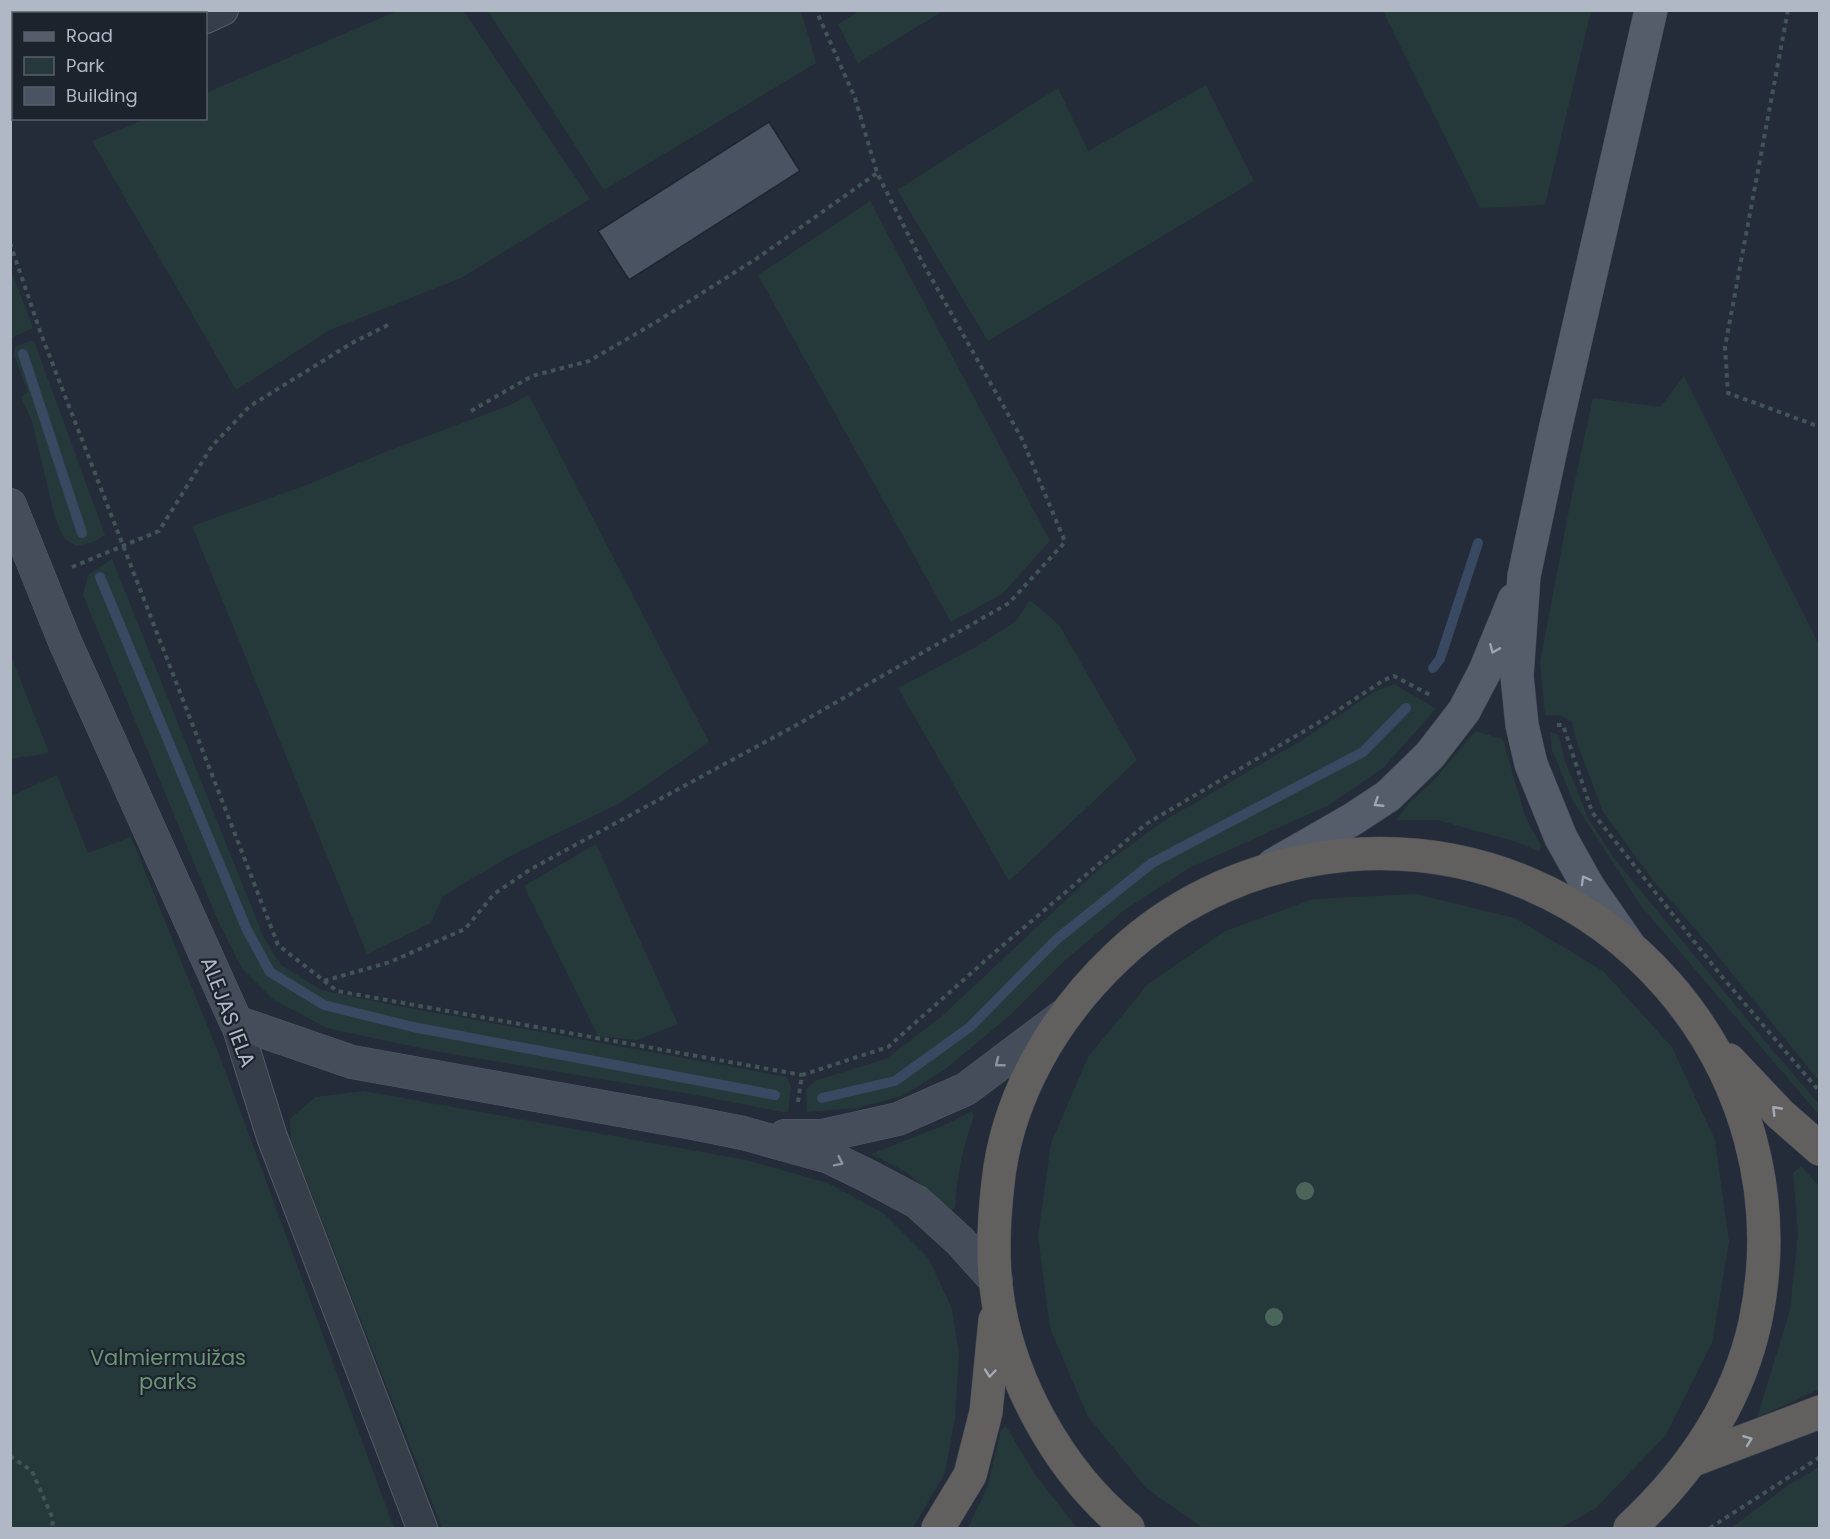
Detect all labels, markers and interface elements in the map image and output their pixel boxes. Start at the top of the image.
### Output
legend [12,12,207,120]
text: Road [66,23,113,48]
text: Park [66,53,105,78]
text: Building [66,83,138,108]
one-way arrow [1489,643,1501,654]
one-way arrow [1374,795,1384,807]
one-way arrow [1580,876,1592,886]
street label: ALEJAS IELA [194,952,263,1071]
one-way arrow [995,1056,1006,1067]
one-way arrow [1772,1106,1783,1116]
one-way arrow [832,1155,843,1167]
park label: Valmiermuižas parks [90,1343,246,1396]
one-way arrow [984,1369,997,1378]
one-way arrow [1742,1434,1753,1447]

